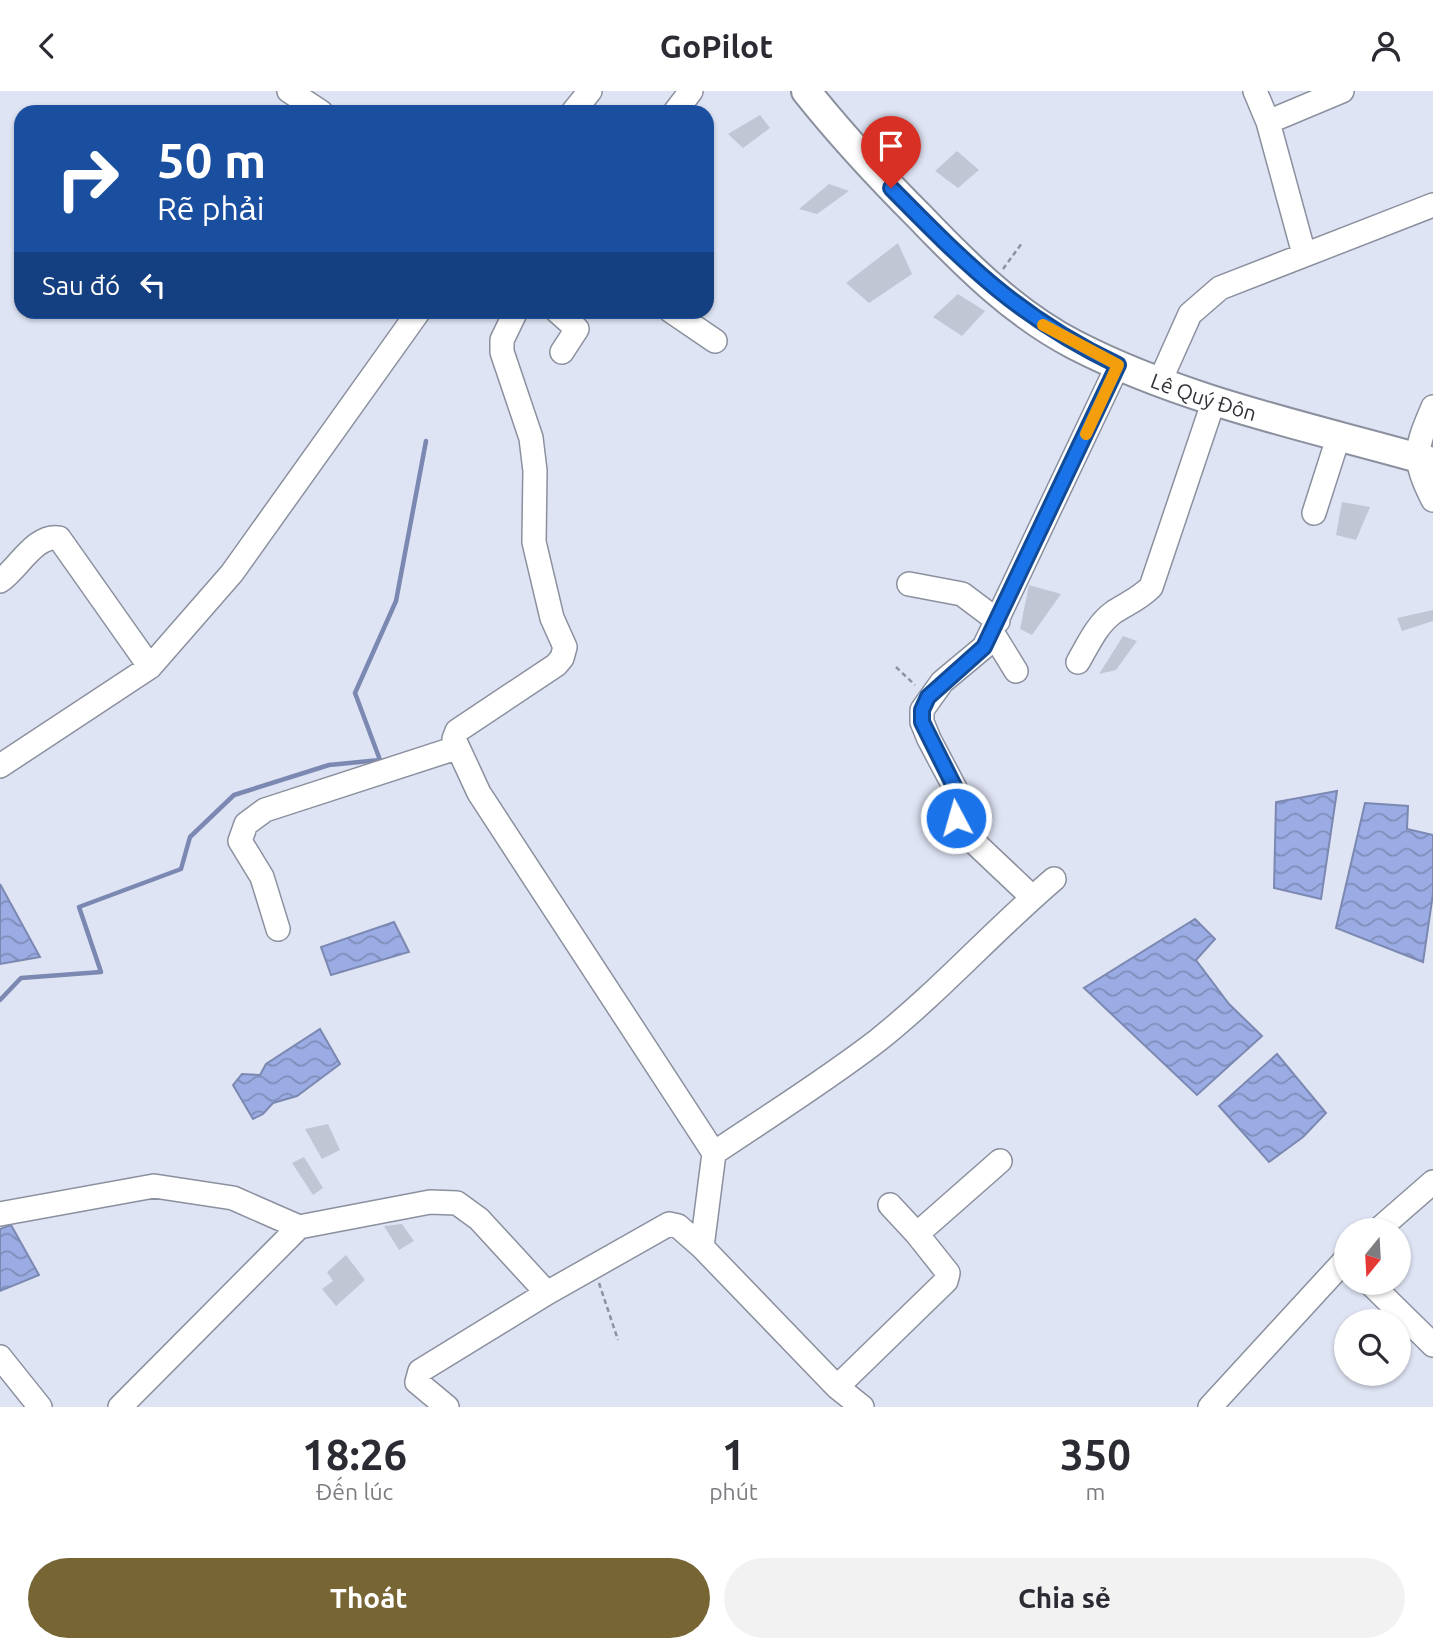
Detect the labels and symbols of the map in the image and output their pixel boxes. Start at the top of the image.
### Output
pin [861,116,921,188]
street label: Lê Quý Đôn [1148,368,1259,425]
position arrow [919,781,993,855]
north arrow [1334,1218,1410,1295]

